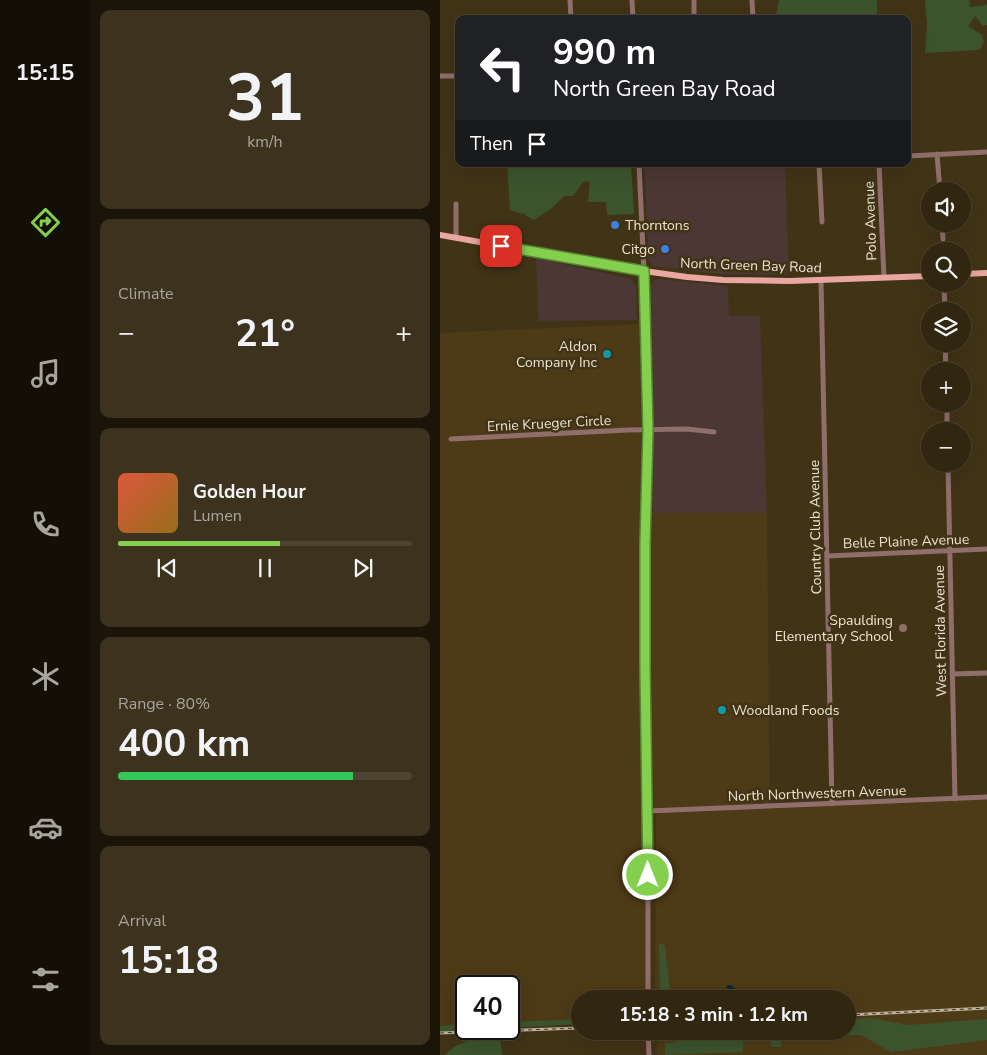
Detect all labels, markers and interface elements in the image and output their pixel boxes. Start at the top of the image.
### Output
text: 990 m [553,29,656,76]
icon: left [470,35,535,100]
text: 31 [226,54,304,143]
text: 15:15 [16,58,74,88]
text: North Green Bay Road [553,74,776,104]
icon: arrive [523,130,551,158]
text: km/h [247,131,283,153]
text: Then [470,131,513,157]
street label: Polo Avenue [860,181,881,261]
map controls [921,182,971,472]
button: sound [921,182,971,232]
icon: directions [28,205,63,240]
place label: Thorntons [625,216,690,235]
marker: Thorntons [609,219,621,231]
pin [480,225,522,267]
icon: arrive [487,232,515,260]
place label: Citgo [622,240,655,259]
button: search [921,242,971,292]
marker: Citgo [659,243,671,255]
street label: North Green Bay Road [680,254,822,277]
text: Climate [118,283,173,305]
button: layers [921,302,971,352]
text: 21° [235,308,295,359]
text: − [118,314,135,352]
text: + [395,314,412,352]
place label: Aldon Company Inc [516,337,598,372]
marker: Aldon Company Inc [601,348,613,360]
icon: music [28,356,63,391]
button: + [921,362,971,412]
street label: Ernie Krueger Circle [486,411,612,436]
button: − [921,422,971,472]
street label: Country Club Avenue [805,460,826,594]
text: Golden Hour [193,479,306,505]
text: Lumen [193,505,242,527]
icon: phone [28,507,63,542]
street label: Belle Plaine Avenue [842,530,970,553]
icon: previous [153,554,181,582]
icon: pause [251,554,279,582]
icon: next [349,554,377,582]
street label: West Florida Avenue [930,565,951,697]
place label: Spaulding Elementary School [775,611,894,646]
marker: Spaulding Elementary School [897,622,909,634]
icon: climate [28,659,63,694]
text: Range · 80% [118,693,210,715]
place label: Woodland Foods [732,701,840,720]
marker: Woodland Foods [716,704,728,716]
text: 400 km [118,718,250,769]
street label: North Northwestern Avenue [727,781,907,806]
icon: car [28,810,63,845]
position arrow [621,848,673,900]
text: Arrival [118,910,166,932]
text: 15:18 [118,935,219,986]
icon: filters [28,962,63,997]
speed limit sign: 40 [455,975,520,1040]
text: 15:18 · 3 min · 1.2 km [619,1002,808,1028]

